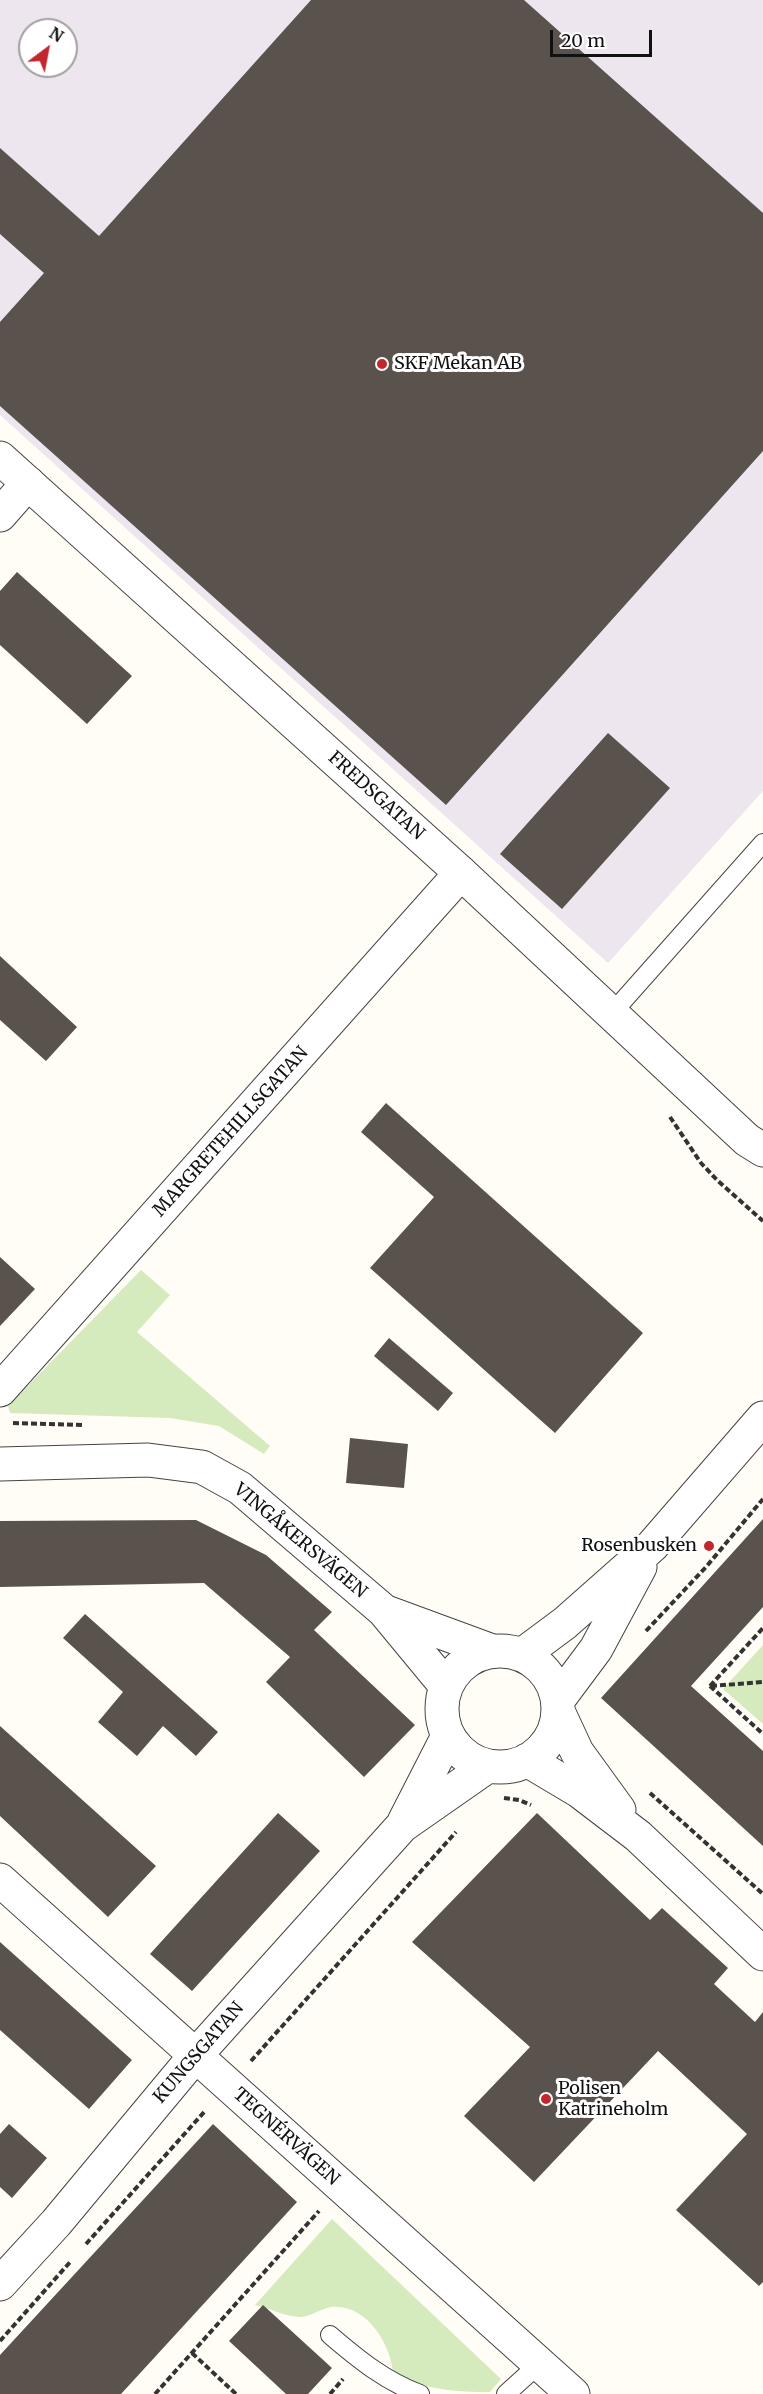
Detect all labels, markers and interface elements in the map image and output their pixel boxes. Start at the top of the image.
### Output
north arrow [18,18,78,78]
scale bar [553,18,655,56]
text: N [46,23,67,46]
text: 20 m [561,29,605,52]
place label: SKF Mekan AB [394,353,522,375]
marker: SKF Mekan AB [375,357,389,371]
street label: FREDSGATAN [323,747,429,845]
street label: MARGRETEHILLSGATAN [149,1043,313,1221]
street label: VINGÅKERSVÄGEN [229,1479,371,1603]
place label: Rosenbusken [581,1535,697,1557]
marker: Rosenbusken [702,1539,716,1553]
street label: KUNGSGATAN [149,1998,249,2108]
place label: Polisen Katrineholm [558,2078,668,2120]
street label: TEGNÉRVÄGEN [228,2084,344,2190]
marker: Polisen Katrineholm [539,2092,553,2106]

